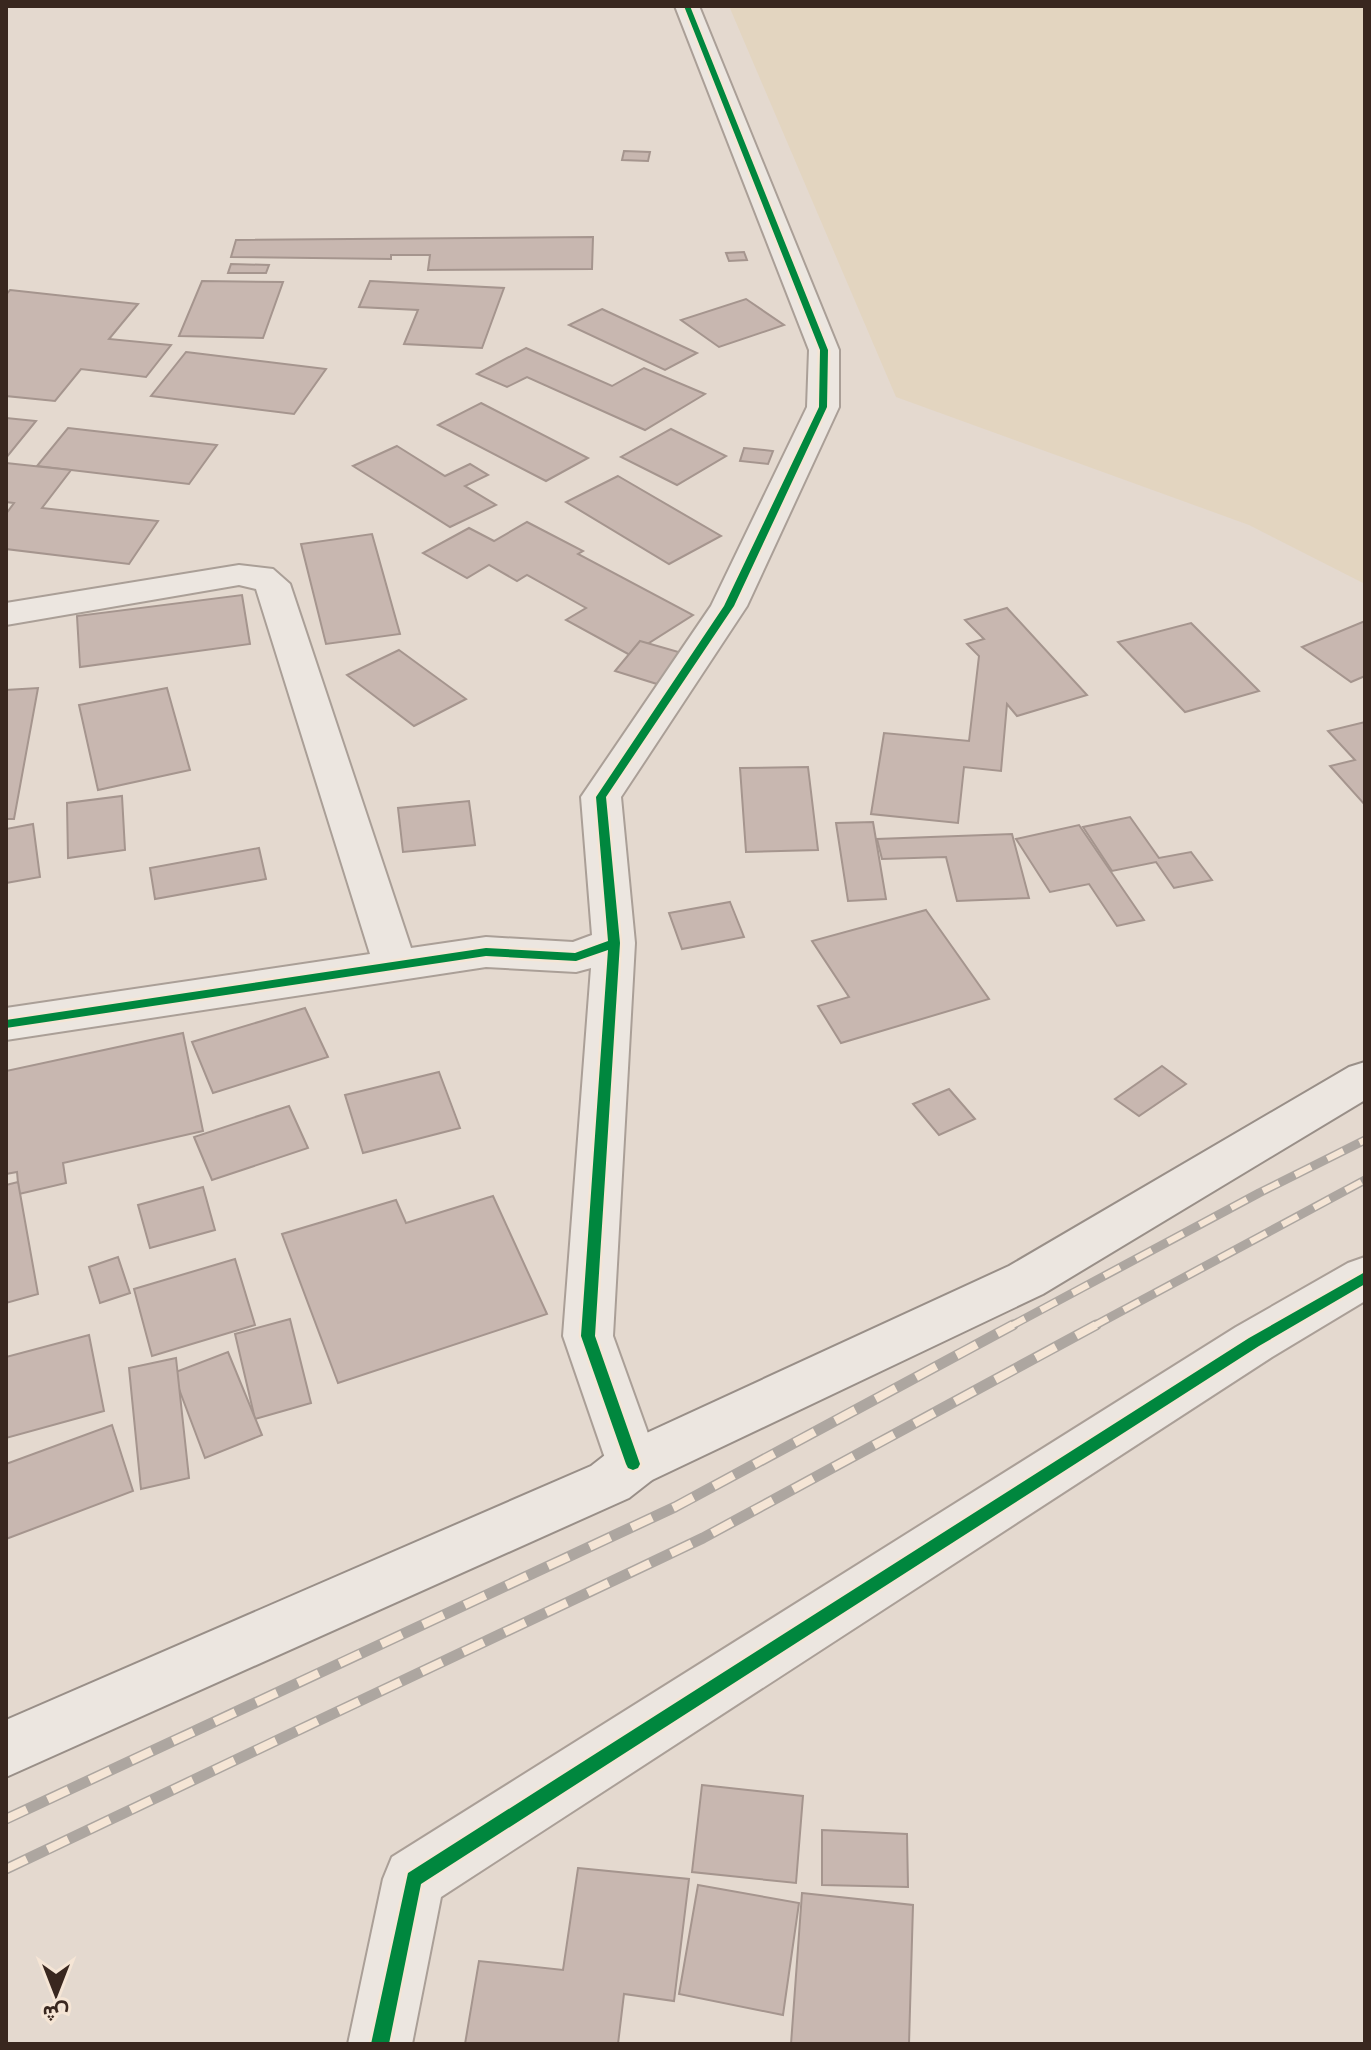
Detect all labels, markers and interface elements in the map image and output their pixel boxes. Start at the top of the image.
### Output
north arrow [16,1954,96,2034]
text: ش [43,2000,69,2030]

